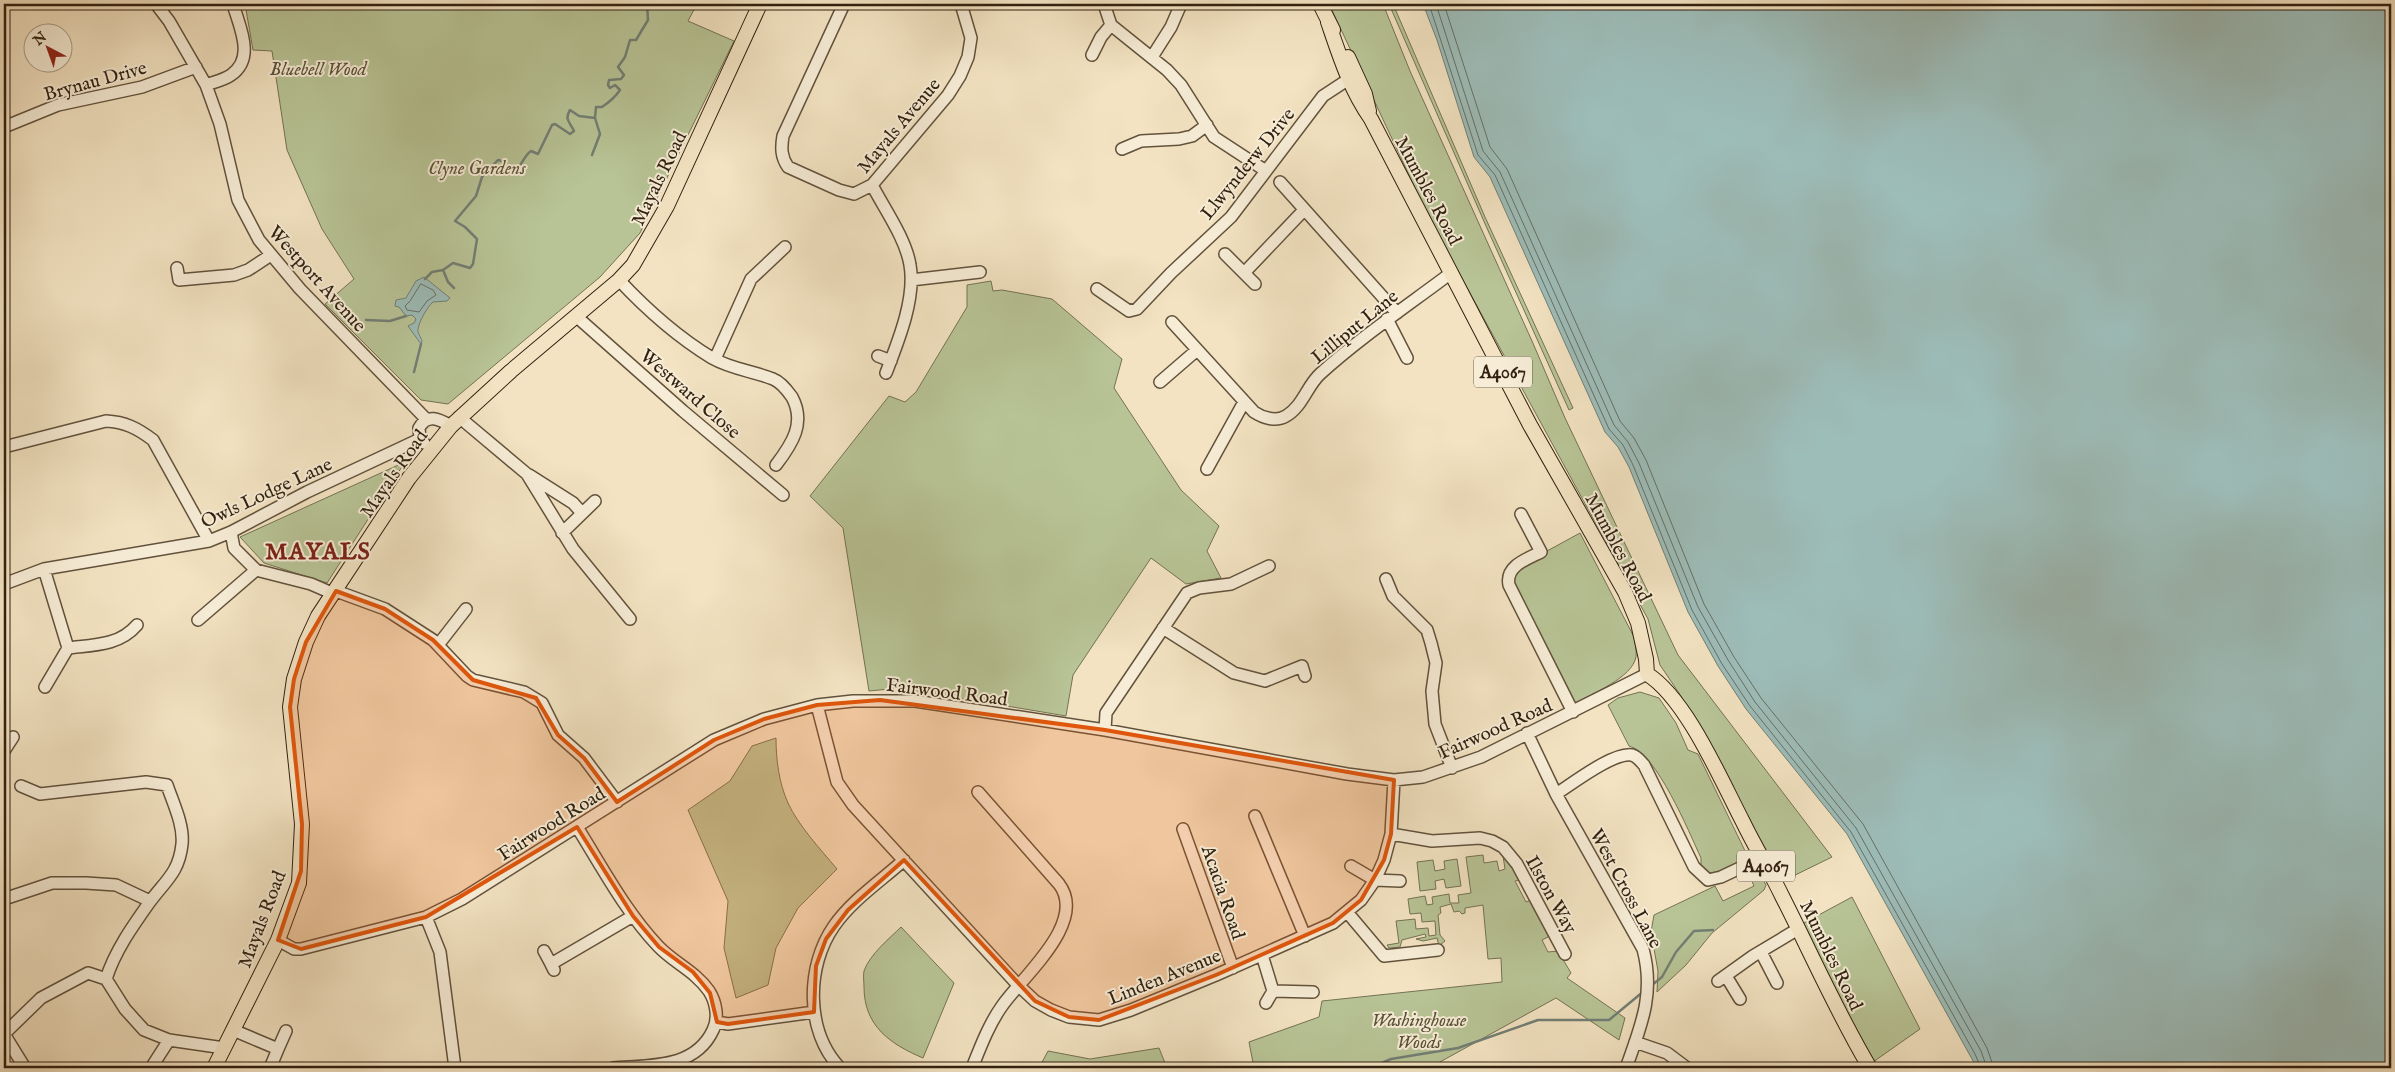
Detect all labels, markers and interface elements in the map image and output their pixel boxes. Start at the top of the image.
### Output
north arrow [22,22,72,72]
text: N [29,28,51,50]
street label: Brynau Drive [41,57,150,107]
park label: Bluebell Wood [269,58,368,82]
street label: Mayals Avenue [853,73,947,179]
street label: Llwynderw Drive [1196,103,1301,225]
street label: Mayals Road [627,127,693,230]
street label: Mumbles Road [1389,132,1466,250]
park label: Clyne Gardens [428,157,526,181]
street label: Westport Avenue [262,221,371,338]
street label: Lilliput Lane [1307,285,1404,370]
street label: Westward Close [635,344,745,445]
road number: A4067 [1474,357,1532,388]
street label: Mayals Road [355,425,434,523]
street label: Owls Lodge Lane [197,453,336,535]
street label: Mumbles Road [1579,489,1656,607]
district label: MAYALS [265,537,371,568]
street label: Fairwood Road [885,674,1010,712]
street label: Fairwood Road [1435,694,1557,766]
street label: Fairwood Road [494,782,611,867]
street label: West Cross Lane [1584,825,1667,953]
street label: Acacia Road [1195,842,1250,944]
road number: A4067 [1737,850,1795,881]
street label: Ilston Way [1519,852,1582,939]
street label: Mayals Road [233,867,293,972]
street label: Mumbles Road [1793,897,1868,1016]
street label: Linden Avenue [1105,944,1225,1011]
park label: Washinghouse Woods [1372,1009,1467,1055]

